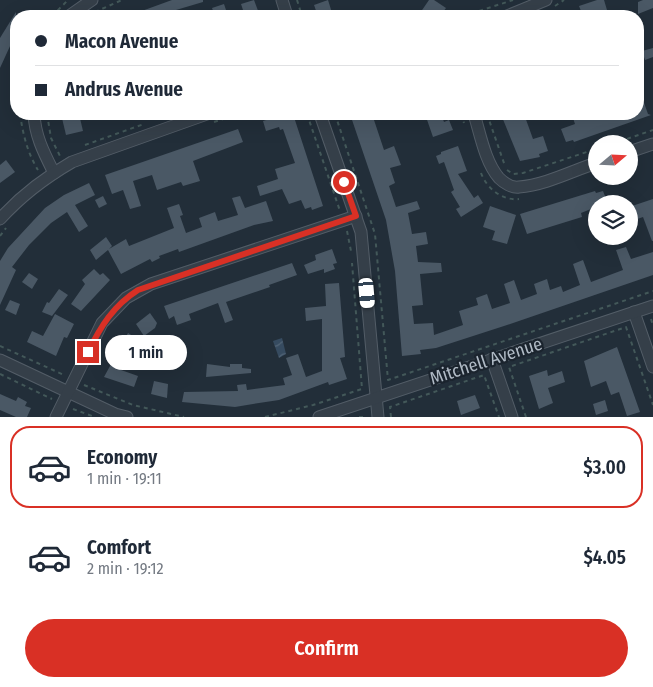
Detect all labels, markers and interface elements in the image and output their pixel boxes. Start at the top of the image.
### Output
text: Macon Avenue [65,30,178,53]
text: Andrus Avenue [65,78,183,101]
north arrow [588,135,638,185]
map controls [588,135,638,245]
route start [333,171,355,193]
button: layers [588,195,638,245]
car [358,277,375,309]
street label: Mitchell Avenue [427,332,545,390]
callout: 1 min [106,334,188,370]
route end [77,341,99,363]
text: 1 min [129,343,163,362]
icon: car [27,445,72,490]
text: Economy [87,446,157,469]
text: $3.00 [583,456,626,479]
text: 1 min · 19:11 [87,469,162,488]
icon: car [27,535,72,580]
text: Comfort [87,536,151,559]
text: $4.05 [583,546,626,569]
text: 2 min · 19:12 [87,559,164,578]
button: Confirm [25,619,628,677]

